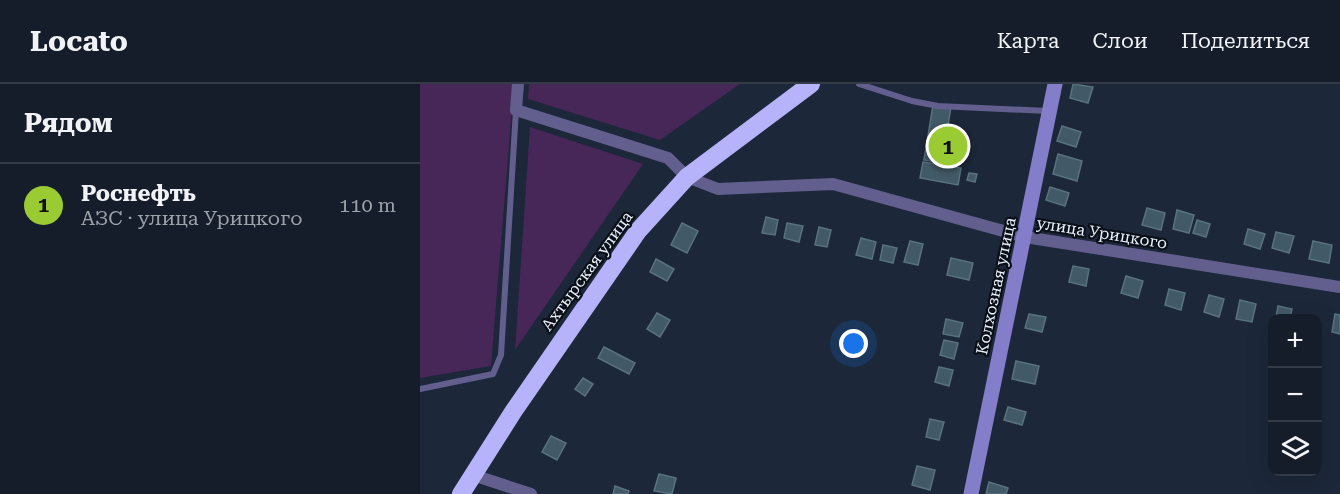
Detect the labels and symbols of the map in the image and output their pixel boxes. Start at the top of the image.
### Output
pin: 1 [928,124,968,168]
street label: Ахтырская улица [537,207,637,334]
street label: улица Урицкого [1035,213,1169,253]
street label: Колхозная улица [972,215,1020,356]
your location [839,329,868,358]

